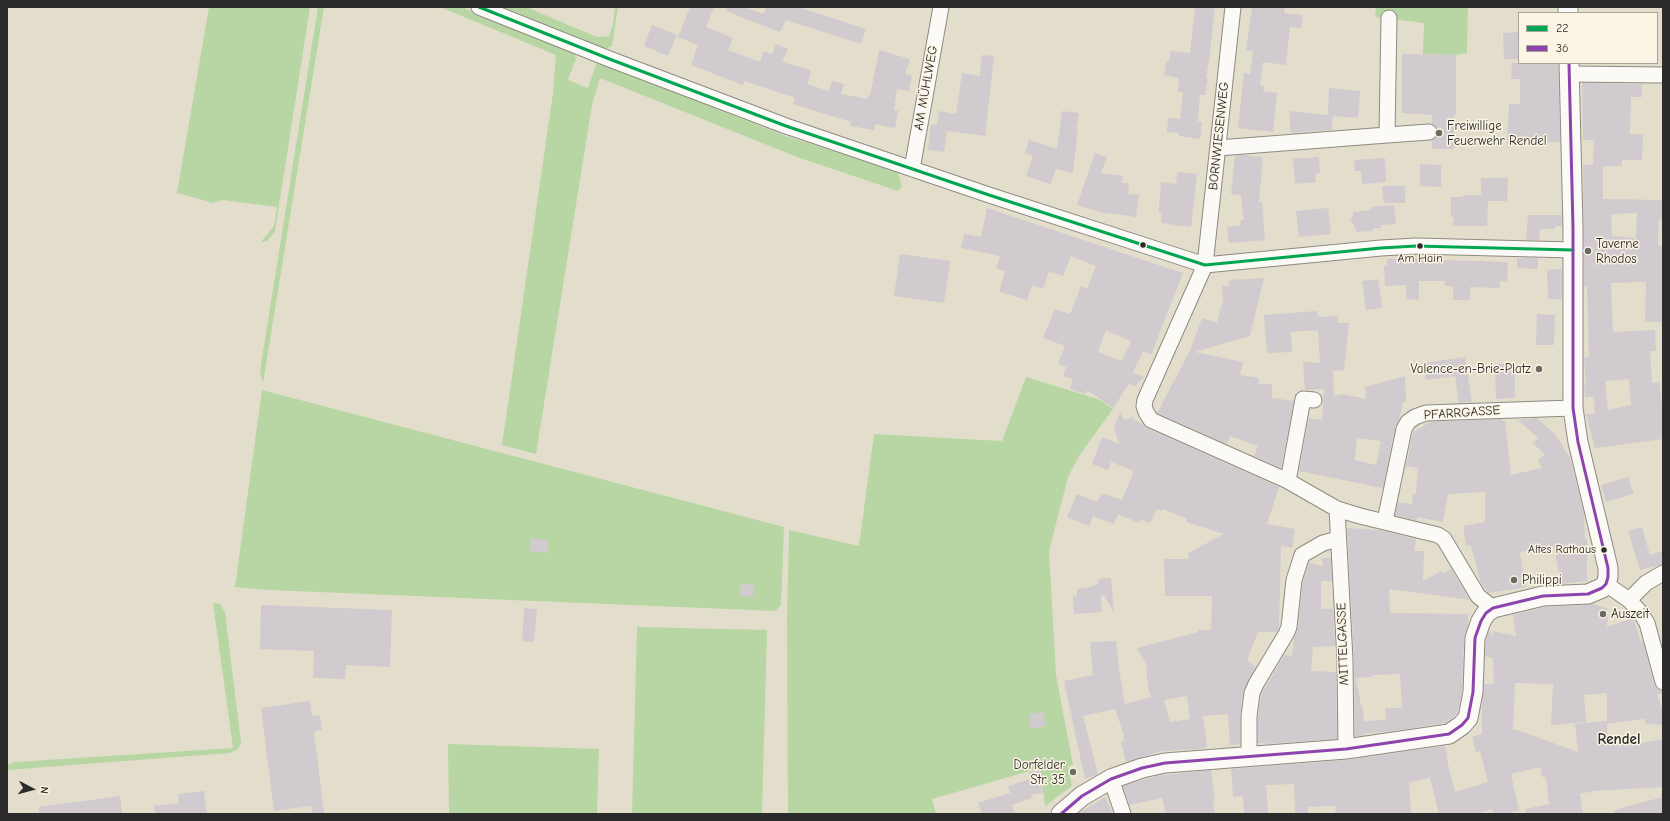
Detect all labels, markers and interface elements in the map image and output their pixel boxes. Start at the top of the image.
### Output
legend [1518,12,1658,64]
text: 22 [1556,21,1569,35]
text: 36 [1556,41,1569,55]
street label: AM MÜHLWEG [911,44,941,132]
street label: BORNWIESENWEG [1206,81,1232,191]
place label: Freiwillige Feuerwehr Rendel [1447,118,1547,149]
marker: Freiwillige Feuerwehr Rendel [1434,128,1444,138]
place label: Taverne Rhodos [1596,236,1639,267]
unlabelled marker [1138,240,1148,250]
marker: Am Hain [1415,241,1425,251]
marker: Taverne Rhodos [1583,246,1593,256]
place label: Am Hain [1397,252,1443,266]
place label: Valence-en-Brie-Platz [1410,361,1531,377]
marker: Valence-en-Brie-Platz [1534,364,1544,374]
street label: PFARRGASSE [1423,403,1501,423]
place label: Altes Rathaus [1528,543,1596,557]
marker: Altes Rathaus [1599,545,1609,555]
place label: Philippi [1522,572,1562,588]
marker: Philippi [1509,575,1519,585]
street label: MITTELGASSE [1334,602,1352,686]
place label: Auszeit [1611,606,1649,622]
marker: Auszeit [1598,609,1608,619]
district label: Rendel [1598,731,1640,749]
place label: Dorfelder Str. 35 [1013,757,1065,788]
marker: Dorfelder Str. 35 [1068,767,1078,777]
north arrow [12,769,52,809]
text: N [38,786,51,795]

